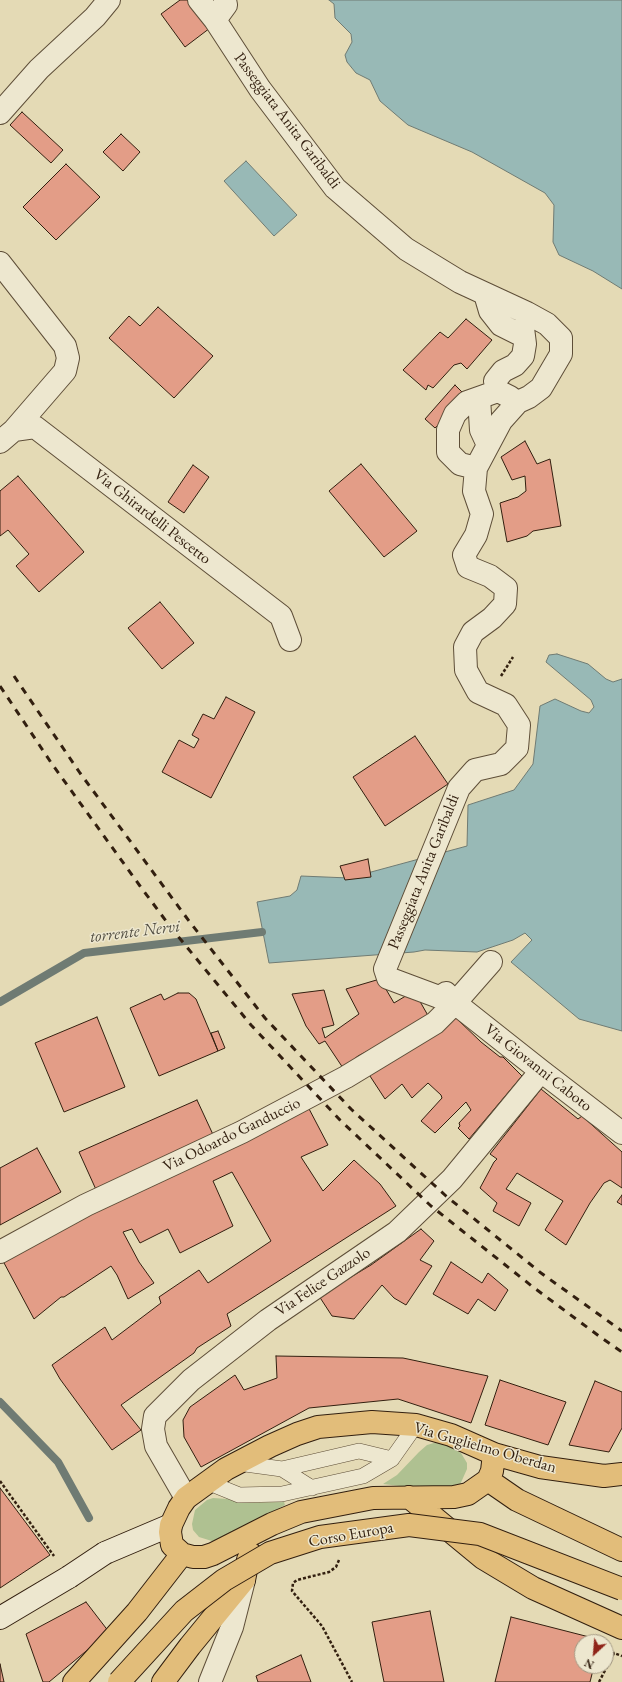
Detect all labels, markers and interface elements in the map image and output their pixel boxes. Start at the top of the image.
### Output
street label: Passeggiata Anita Garibaldi [230,49,344,193]
street label: Via Ghirardelli Pescetto [89,465,215,569]
street label: Passeggiata Anita Garibaldi [384,792,464,952]
water label: torrente Nervi [89,916,181,948]
street label: Via Giovanni Caboto [480,1020,596,1116]
street label: Via Odoardo Ganduccio [160,1093,304,1177]
street label: Via Felice Gazzolo [272,1243,374,1321]
street label: Via Guglielmo Oberdan [412,1418,558,1478]
street label: Corso Europa [307,1518,395,1552]
north arrow [574,1634,614,1674]
text: N [582,1656,596,1672]

